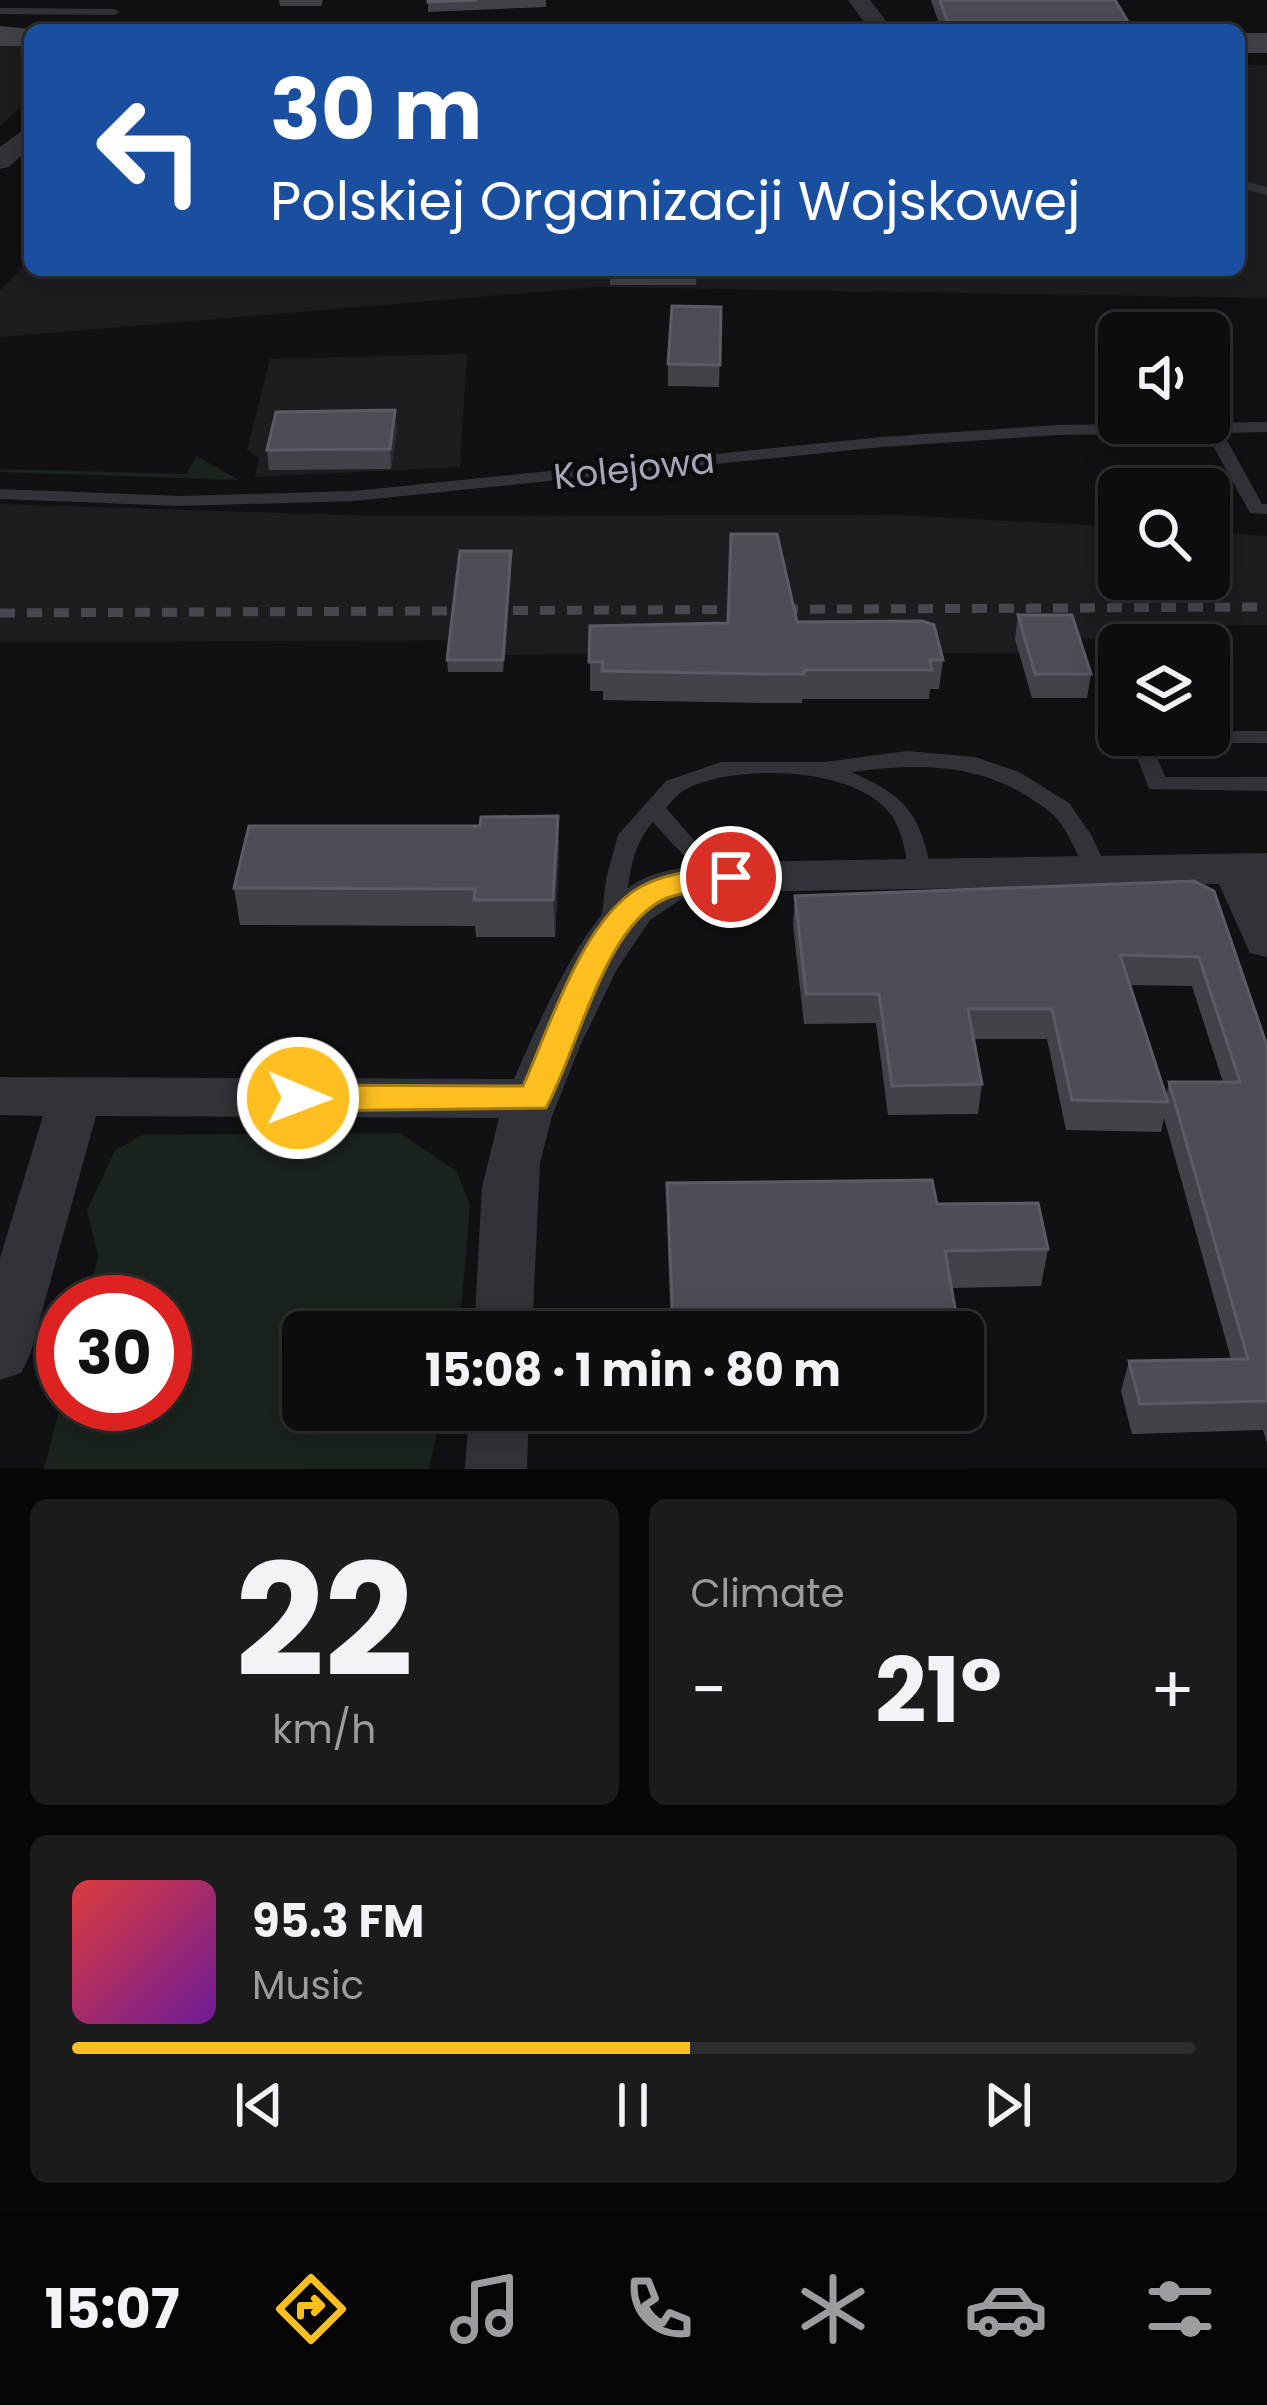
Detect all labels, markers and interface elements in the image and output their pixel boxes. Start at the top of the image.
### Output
text: 30 m [270,51,482,168]
icon: left [72,72,228,228]
text: Polskiej Organizacji Wojskowej [270,163,1080,239]
map controls [1098,312,1230,756]
button: sound [1098,312,1230,444]
street label: Kolejowa [551,435,717,502]
button: search [1098,468,1230,600]
button: layers [1098,624,1230,756]
pin [680,826,782,928]
icon: arrive [698,844,764,910]
position arrow [235,1035,361,1161]
speed limit sign: 30 [36,1275,192,1431]
text: 15:08 · 1 min · 80 m [425,1339,841,1402]
text: 22 [235,1512,413,1731]
text: Climate [691,1566,845,1621]
text: 21° [875,1627,1002,1754]
text: − [691,1644,727,1736]
text: + [1150,1644,1195,1736]
text: km/h [272,1702,376,1757]
text: 95.3 FM [252,1890,424,1953]
text: Music [252,1958,364,2013]
icon: previous [226,2072,292,2138]
icon: pause [600,2072,666,2138]
icon: next [975,2072,1041,2138]
icon: directions [269,2267,353,2351]
icon: music [443,2267,527,2351]
icon: phone [617,2267,701,2351]
icon: climate [791,2267,875,2351]
icon: car [964,2267,1048,2351]
icon: filters [1138,2267,1222,2351]
text: 15:07 [45,2271,180,2347]

